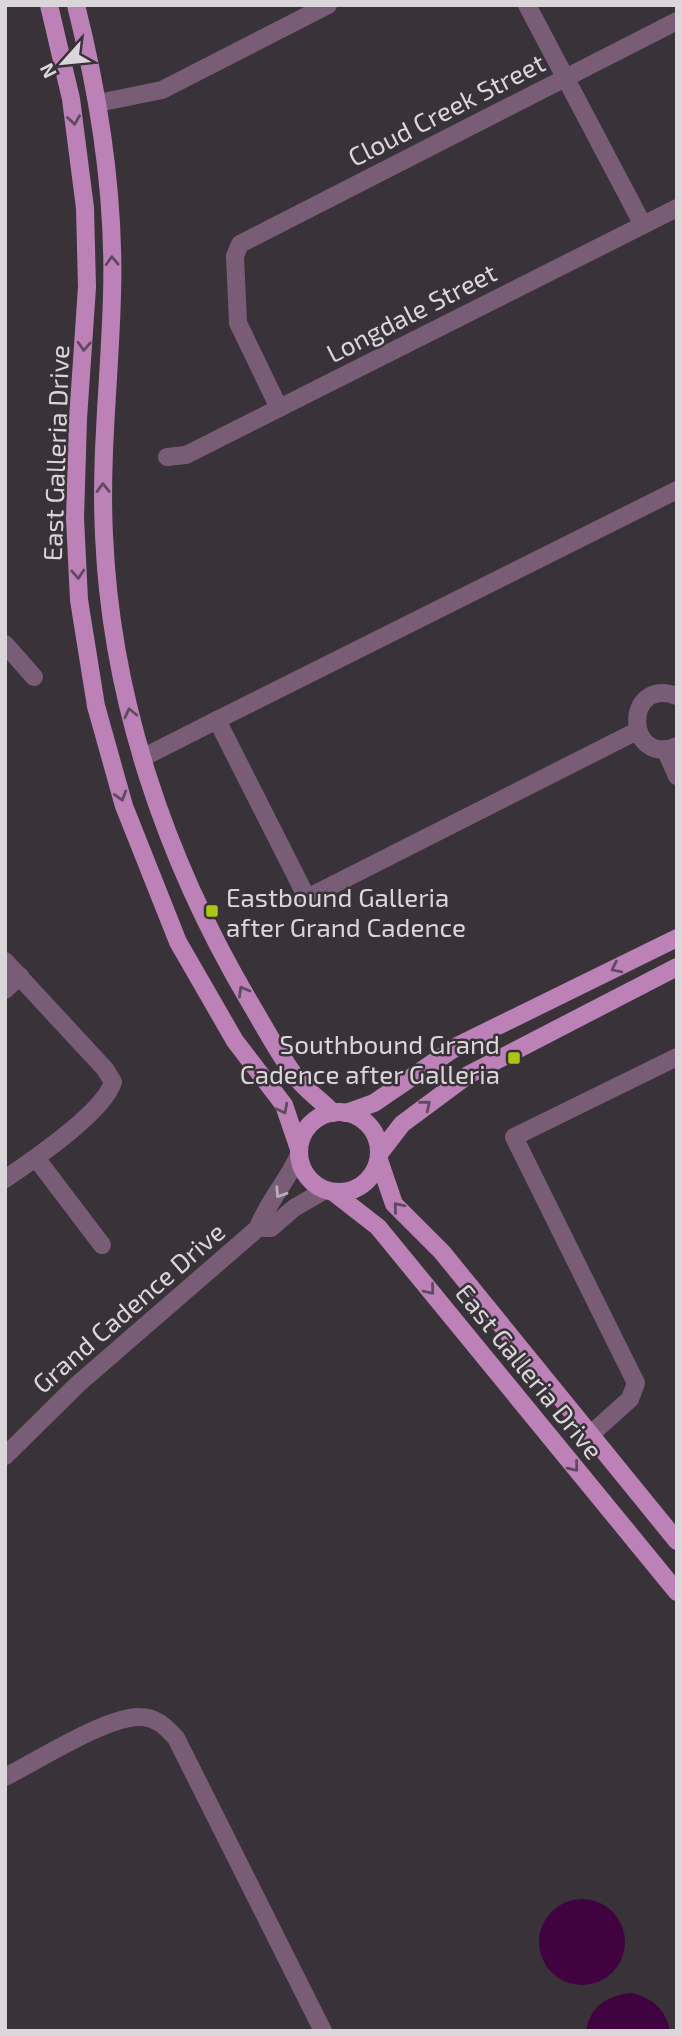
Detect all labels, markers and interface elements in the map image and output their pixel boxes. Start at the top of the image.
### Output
north arrow [28,28,98,98]
street label: Cloud Creek Street [342,46,550,172]
text: N [34,60,61,82]
one-way arrow [66,114,81,126]
one-way arrow [104,255,119,266]
street label: Longdale Street [321,256,501,368]
one-way arrow [77,341,92,352]
street label: East Galleria Drive [36,344,74,562]
one-way arrow [95,482,111,493]
one-way arrow [70,568,85,579]
one-way arrow [124,708,139,720]
one-way arrow [112,790,127,802]
place label: Eastbound Galleria after Grand Cadence [226,881,466,942]
marker: Eastbound Galleria after Grand Cadence [204,903,220,919]
one-way arrow [611,960,623,974]
one-way arrow [238,986,251,999]
place label: Southbound Grand Cadence after Galleria [240,1028,500,1089]
marker: Southbound Grand Cadence after Galleria [506,1050,522,1066]
one-way arrow [418,1100,430,1113]
one-way arrow [275,1101,289,1114]
one-way arrow [275,1185,288,1198]
one-way arrow [393,1202,406,1214]
street label: Grand Cadence Drive [26,1215,230,1399]
street label: East Galleria Drive [450,1277,610,1465]
one-way arrow [422,1282,434,1295]
one-way arrow [566,1458,578,1471]

